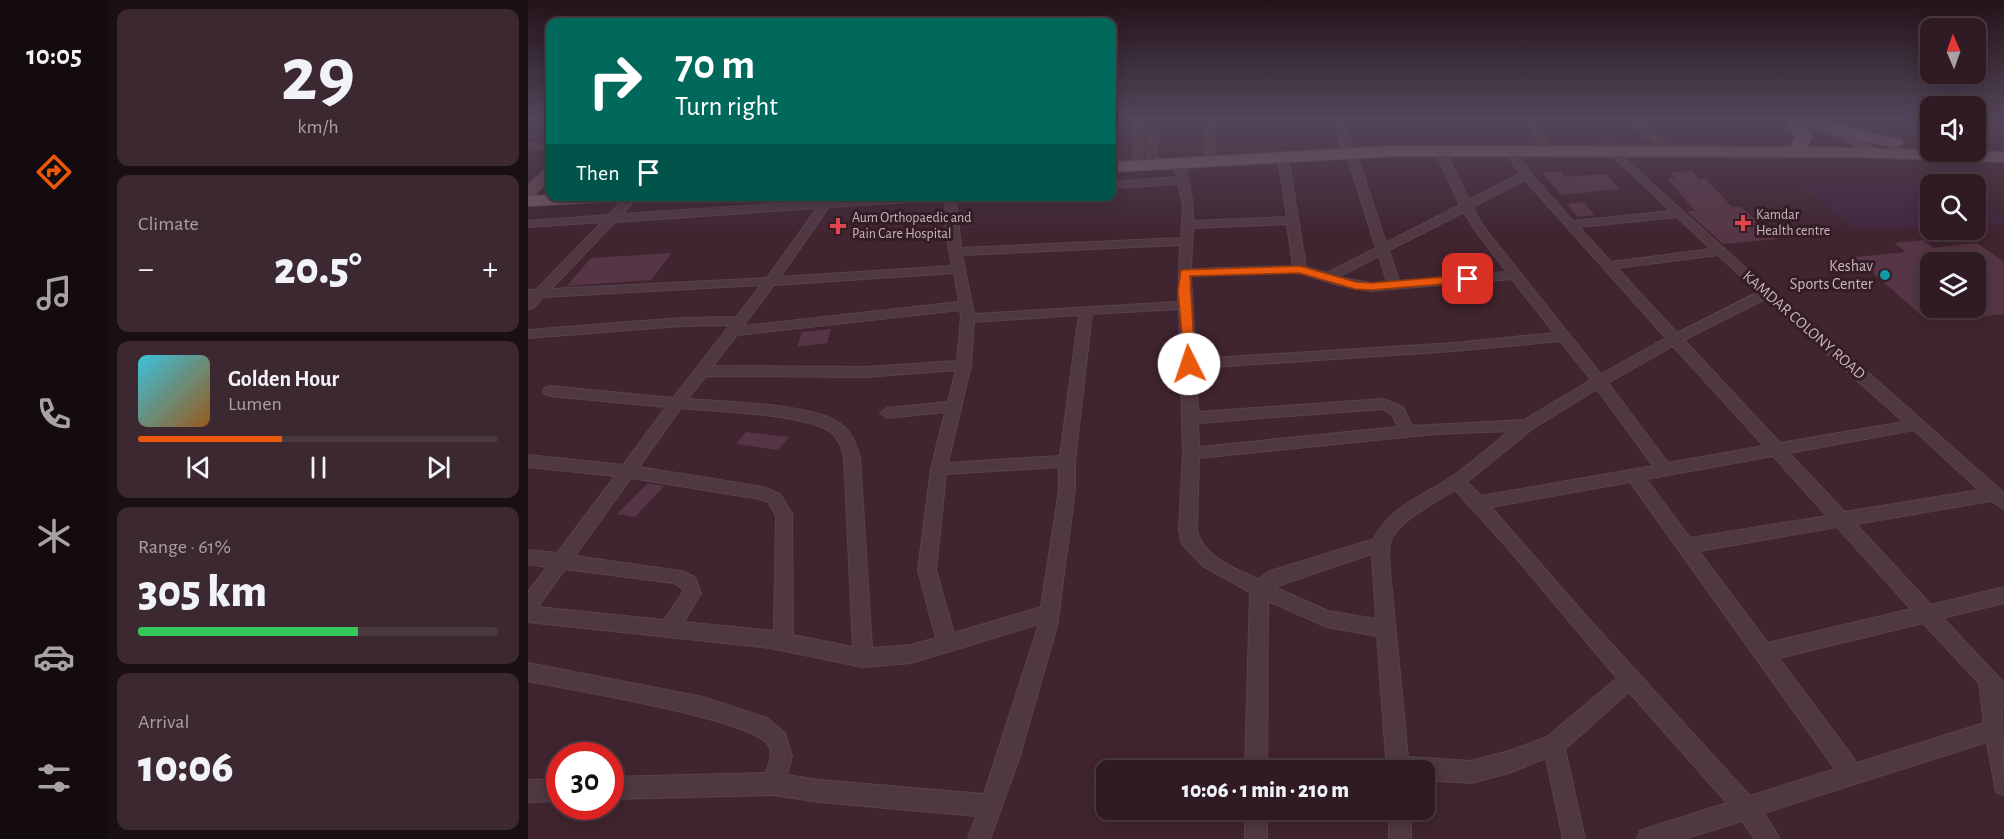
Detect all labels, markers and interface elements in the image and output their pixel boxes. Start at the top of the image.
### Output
north arrow [1920,18,1986,84]
map controls [1920,18,1986,318]
text: 29 [281,37,355,115]
text: 10:05 [26,42,82,69]
icon: right [576,42,654,120]
text: 70 m [675,44,755,86]
text: Turn right [675,93,778,120]
button: sound [1920,96,1986,162]
text: km/h [297,117,339,137]
icon: directions [33,151,75,193]
icon: arrive [632,156,665,189]
text: Then [576,162,620,184]
button: search [1920,174,1986,240]
place label: Kamdar Health centre [1756,208,1830,238]
place label: Aum Orthopaedic and Pain Care Hospital [852,211,972,241]
text: Climate [138,214,199,234]
marker: Kamdar Health centre [1734,214,1752,232]
marker: Aum Orthopaedic and Pain Care Hospital [829,217,847,235]
text: 20.5° [274,247,362,292]
button: layers [1920,252,1986,318]
text: − [138,253,154,286]
text: + [482,253,498,286]
pin [1442,253,1493,304]
place label: Keshav Sports Center [1790,258,1874,292]
icon: arrive [1451,262,1484,295]
street label: KAMDAR COLONY ROAD [1740,268,1868,382]
marker: Keshav Sports Center [1878,268,1892,282]
icon: music [33,272,75,314]
position arrow [1157,332,1221,396]
text: Golden Hour [228,368,339,390]
icon: phone [33,393,75,435]
text: Lumen [228,394,282,414]
icon: previous [182,451,215,484]
icon: pause [302,451,335,484]
icon: next [422,451,455,484]
icon: climate [33,515,75,557]
text: Range · 61% [138,537,231,557]
text: 305 km [138,570,267,615]
icon: car [33,636,75,678]
text: Arrival [138,712,189,732]
speed limit sign: 30 [546,742,624,820]
text: 10:06 [138,745,233,790]
icon: filters [33,757,75,799]
text: 10:06 · 1 min · 210 m [1182,779,1349,801]

